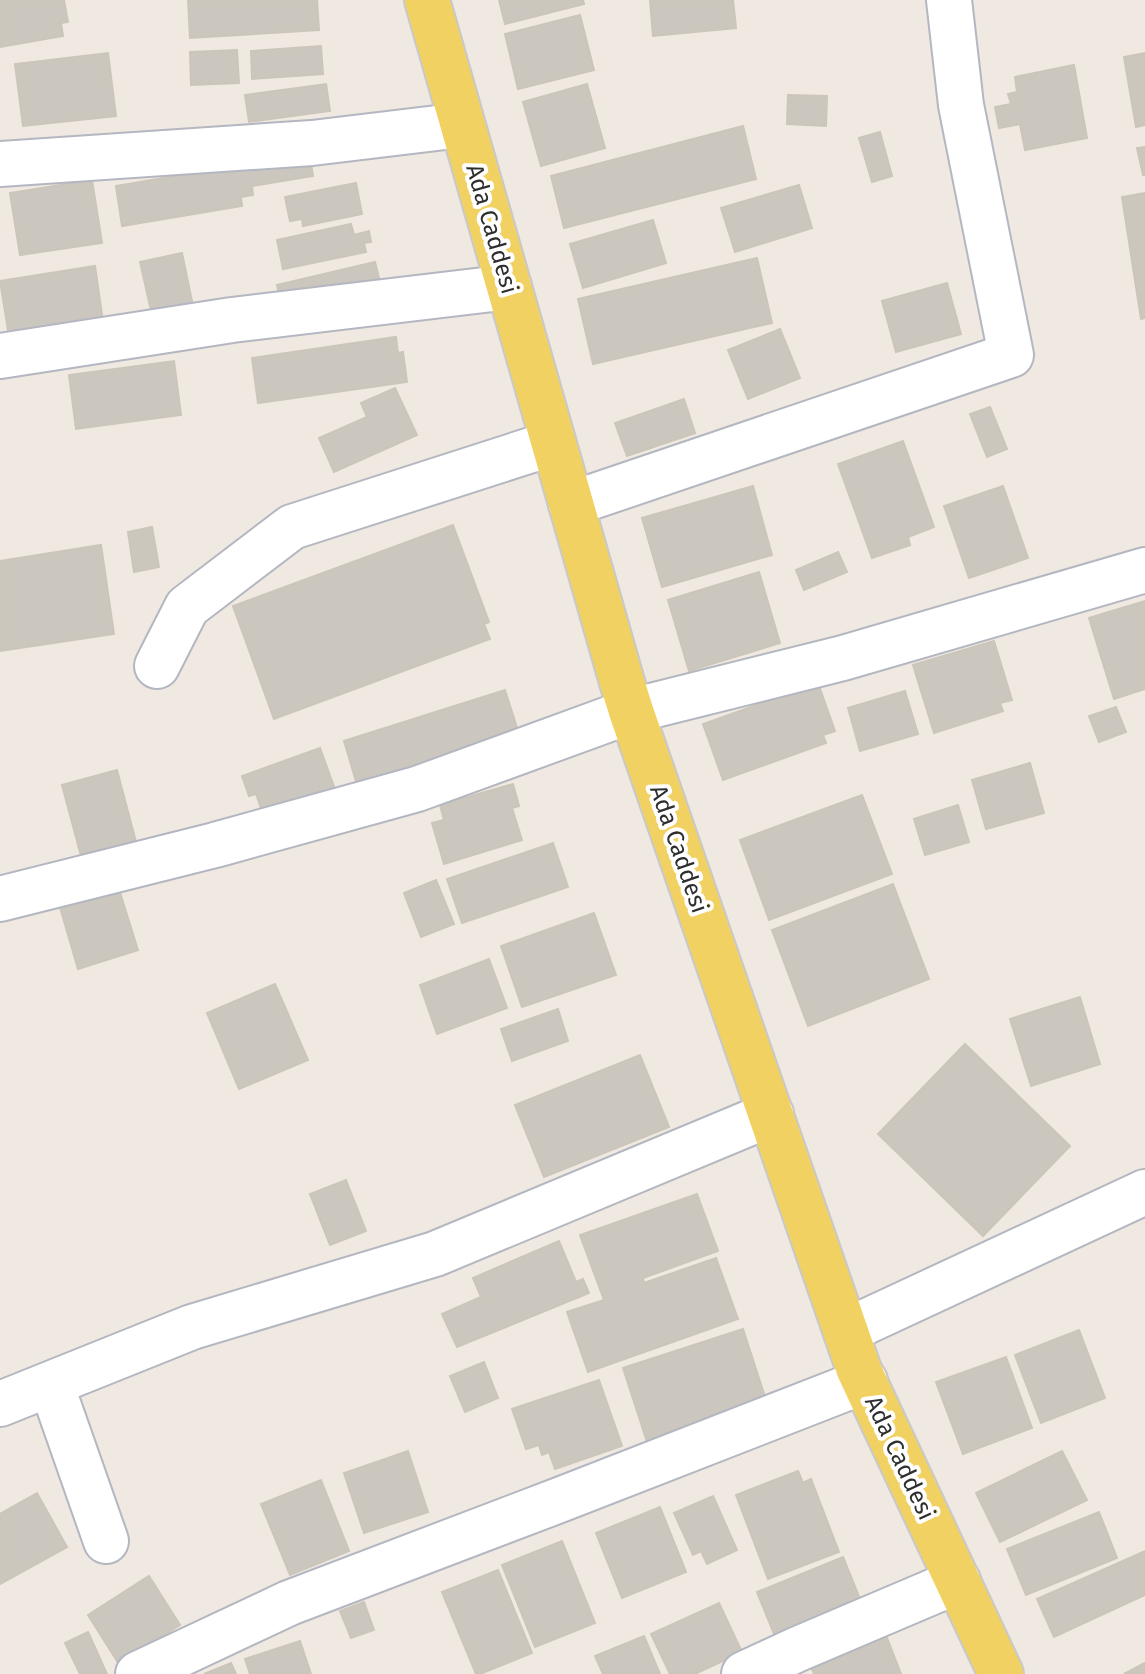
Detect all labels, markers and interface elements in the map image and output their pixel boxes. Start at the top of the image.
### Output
street label: Ada Caddesi [460,161,524,297]
street label: Ada Caddesi [644,781,714,917]
street label: Ada Caddesi [859,1392,941,1524]

